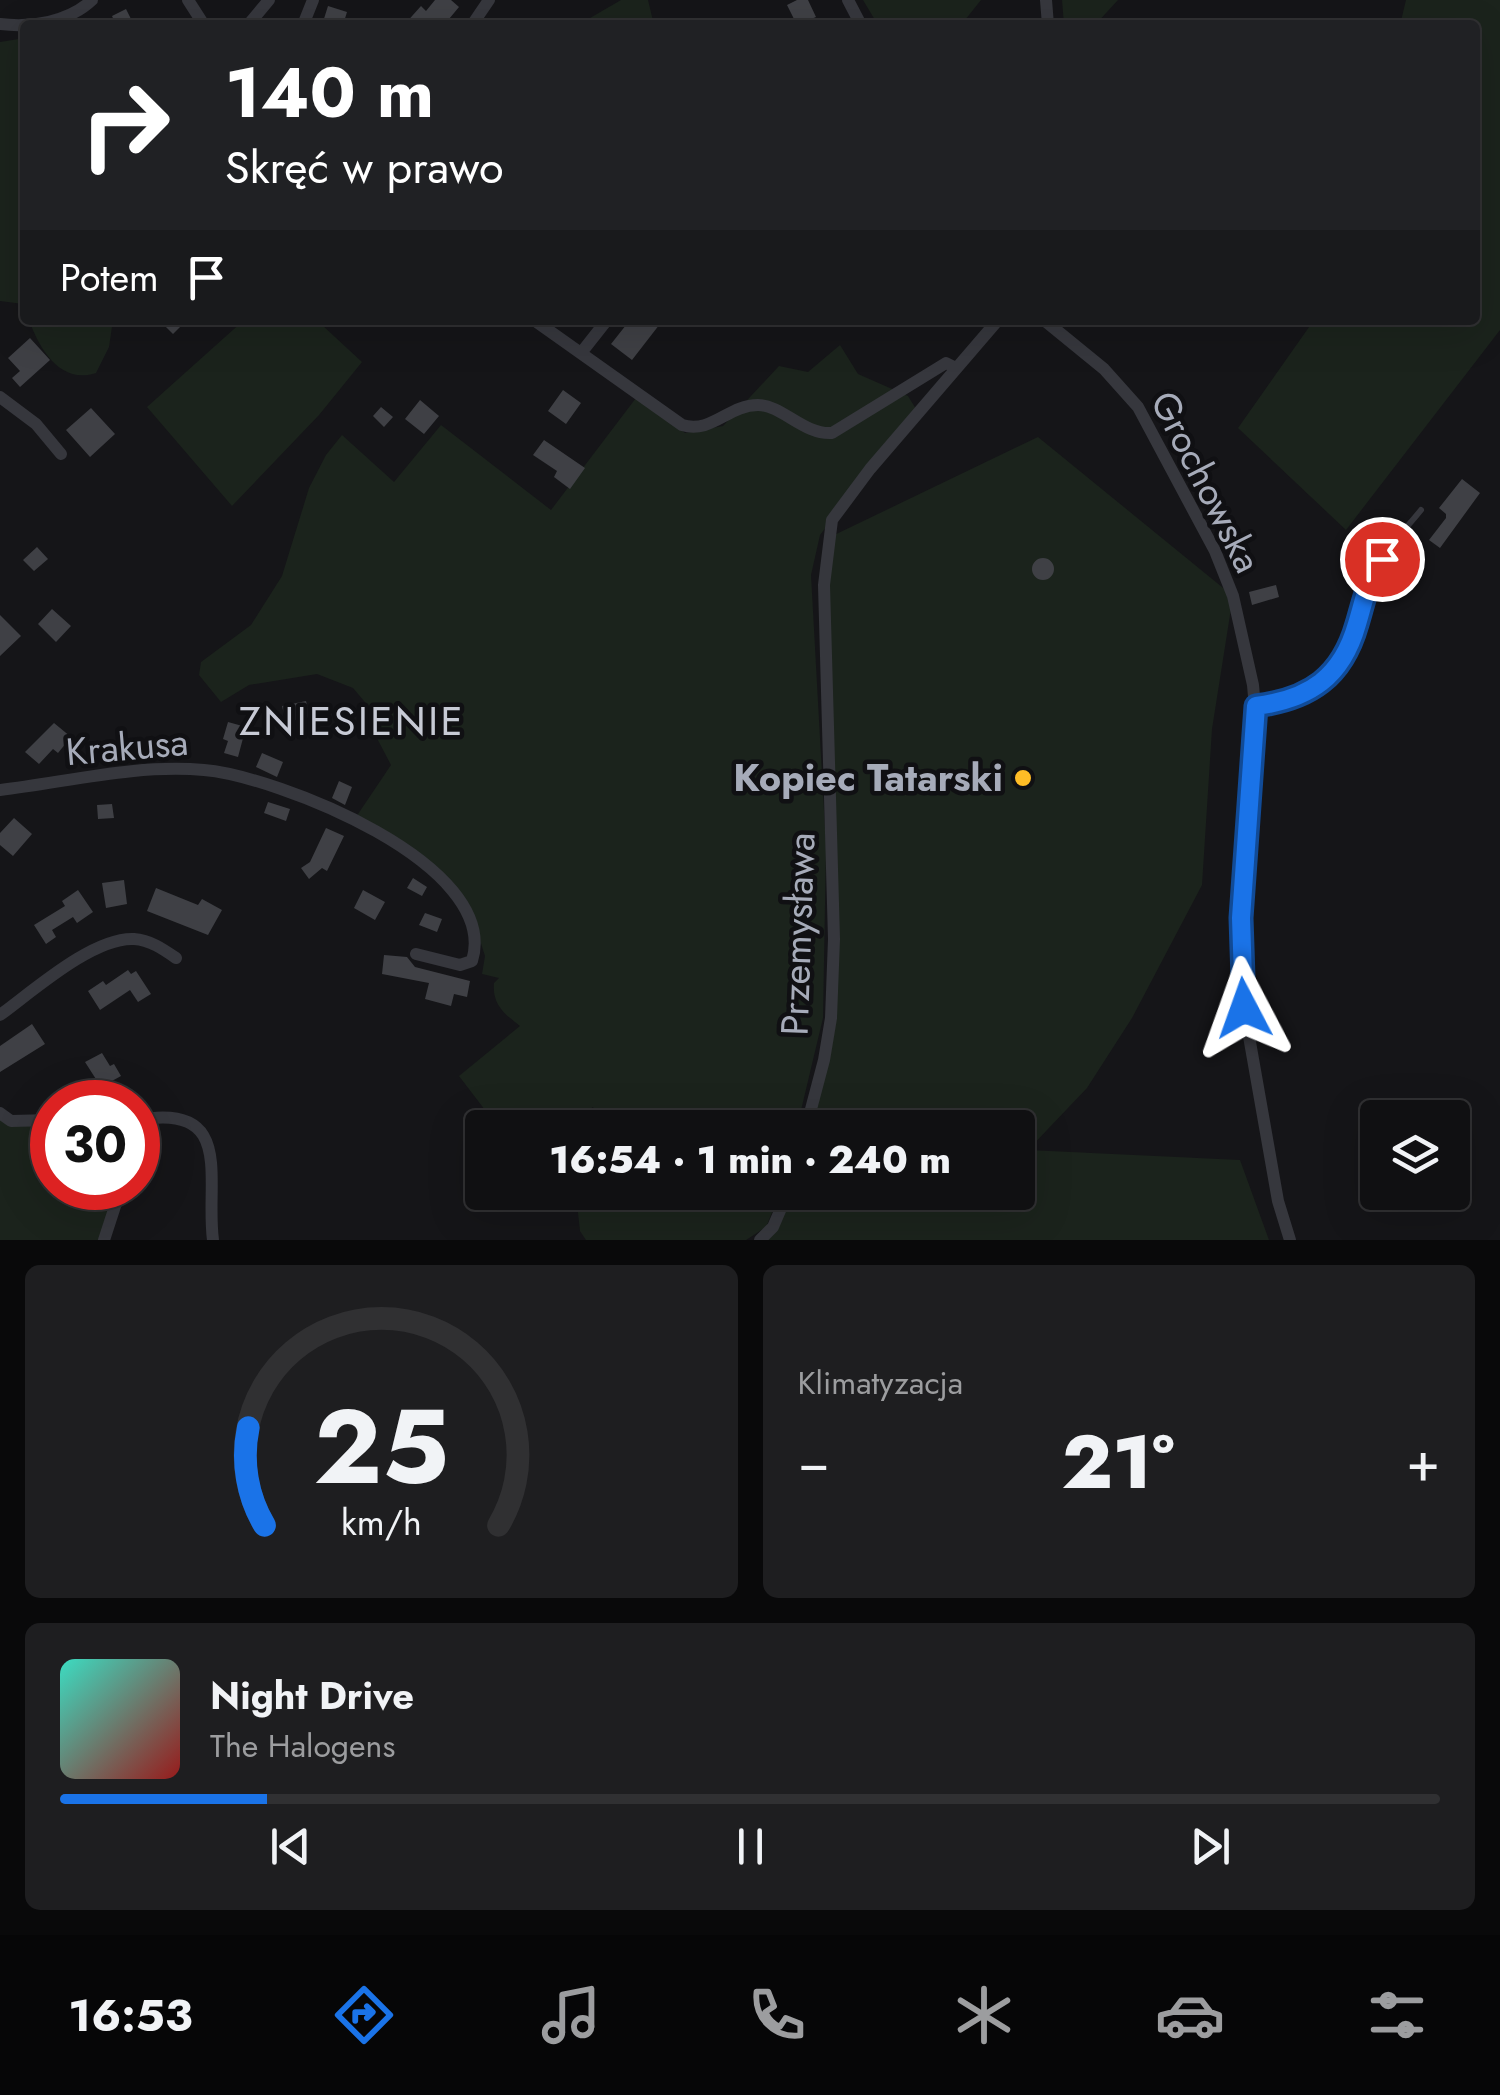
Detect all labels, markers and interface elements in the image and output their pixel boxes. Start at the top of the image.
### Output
text: 140 m [225,42,434,143]
icon: right [60,60,190,190]
text: Skręć w prawo [225,135,504,200]
text: Potem [60,250,159,305]
icon: arrive [179,250,234,305]
street label: Grochowska [1137,381,1276,582]
pin [1340,517,1425,602]
icon: arrive [1355,532,1410,587]
district label: ZNIESIENIE [239,692,465,750]
street label: Krakusa [63,714,190,779]
place label: Kopiec Tatarski [733,750,1003,805]
marker: Kopiec Tatarski [1012,767,1034,789]
street label: Przemysława [766,832,829,1036]
position arrow [1192,956,1296,1060]
speed limit sign: 30 [30,1080,160,1210]
map controls [1360,1100,1470,1210]
button: layers [1360,1100,1470,1210]
text: 16:54 · 1 min · 240 m [549,1132,951,1187]
text: Klimatyzacja [798,1360,963,1406]
text: 25 [314,1372,449,1522]
text: 21° [1061,1408,1175,1516]
text: − [798,1422,830,1502]
text: + [1406,1422,1440,1502]
text: km/h [341,1497,422,1548]
text: Night Drive [210,1668,414,1723]
text: The Halogens [210,1723,395,1769]
icon: previous [263,1819,318,1874]
icon: pause [723,1819,778,1874]
icon: next [1183,1819,1238,1874]
icon: directions [329,1980,399,2050]
icon: music [536,1980,606,2050]
icon: phone [742,1980,812,2050]
icon: climate [949,1980,1019,2050]
icon: car [1155,1980,1225,2050]
icon: filters [1362,1980,1432,2050]
text: 16:53 [68,1983,193,2048]

